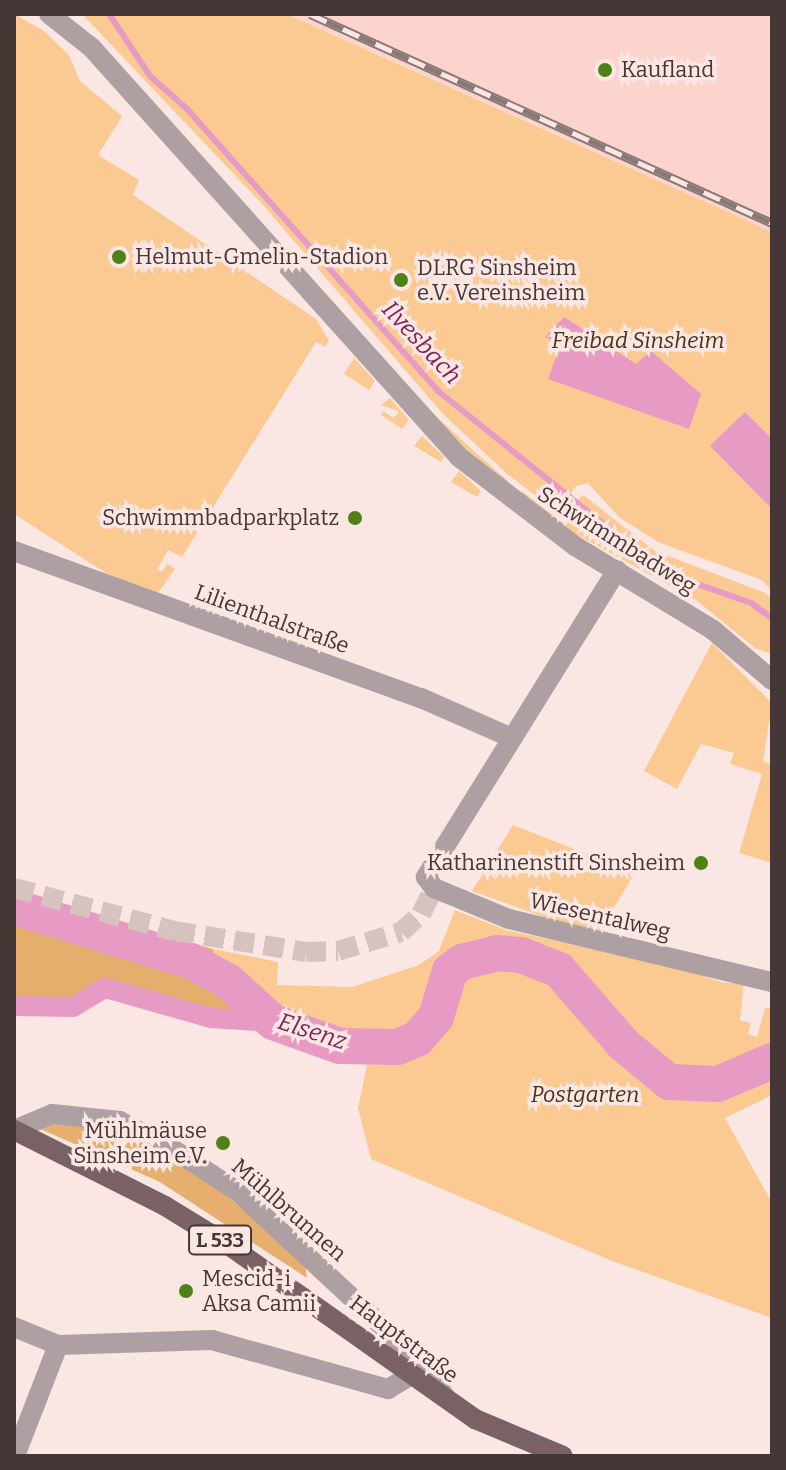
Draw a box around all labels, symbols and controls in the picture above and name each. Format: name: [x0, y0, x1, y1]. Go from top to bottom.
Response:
place label: Kaufland: [621, 57, 714, 83]
marker: Kaufland: [596, 61, 614, 79]
place label: Helmut-Gmelin-Stadion: [135, 244, 388, 270]
marker: Helmut-Gmelin-Stadion: [110, 248, 128, 266]
place label: DLRG Sinsheim e.V. Vereinsheim: [417, 254, 585, 306]
marker: DLRG Sinsheim e.V. Vereinsheim: [392, 271, 410, 289]
water label: Ilvesbach: [375, 296, 467, 390]
park label: Freibad Sinsheim: [551, 328, 725, 354]
street label: Schwimmbadweg: [533, 481, 701, 599]
place label: Schwimmbadparkplatz: [102, 505, 339, 531]
marker: Schwimmbadparkplatz: [346, 509, 364, 527]
street label: Lilienthalstraße: [191, 579, 353, 659]
place label: Katharinenstift Sinsheim: [427, 850, 685, 876]
marker: Katharinenstift Sinsheim: [692, 854, 710, 872]
street label: Wiesentalweg: [527, 887, 673, 945]
water label: Elsenz: [274, 1007, 350, 1057]
park label: Postgarten: [531, 1082, 639, 1108]
place label: Mühlmäuse Sinsheim e.V.: [73, 1117, 207, 1168]
marker: Mühlmäuse Sinsheim e.V.: [214, 1134, 232, 1152]
street label: Mühlbrunnen: [226, 1153, 352, 1267]
road number: L 533: [188, 1224, 252, 1256]
place label: Mescid-i Aksa Camii: [202, 1265, 316, 1316]
marker: Mescid-i Aksa Camii: [177, 1282, 195, 1300]
street label: Hauptstraße: [344, 1290, 464, 1388]

